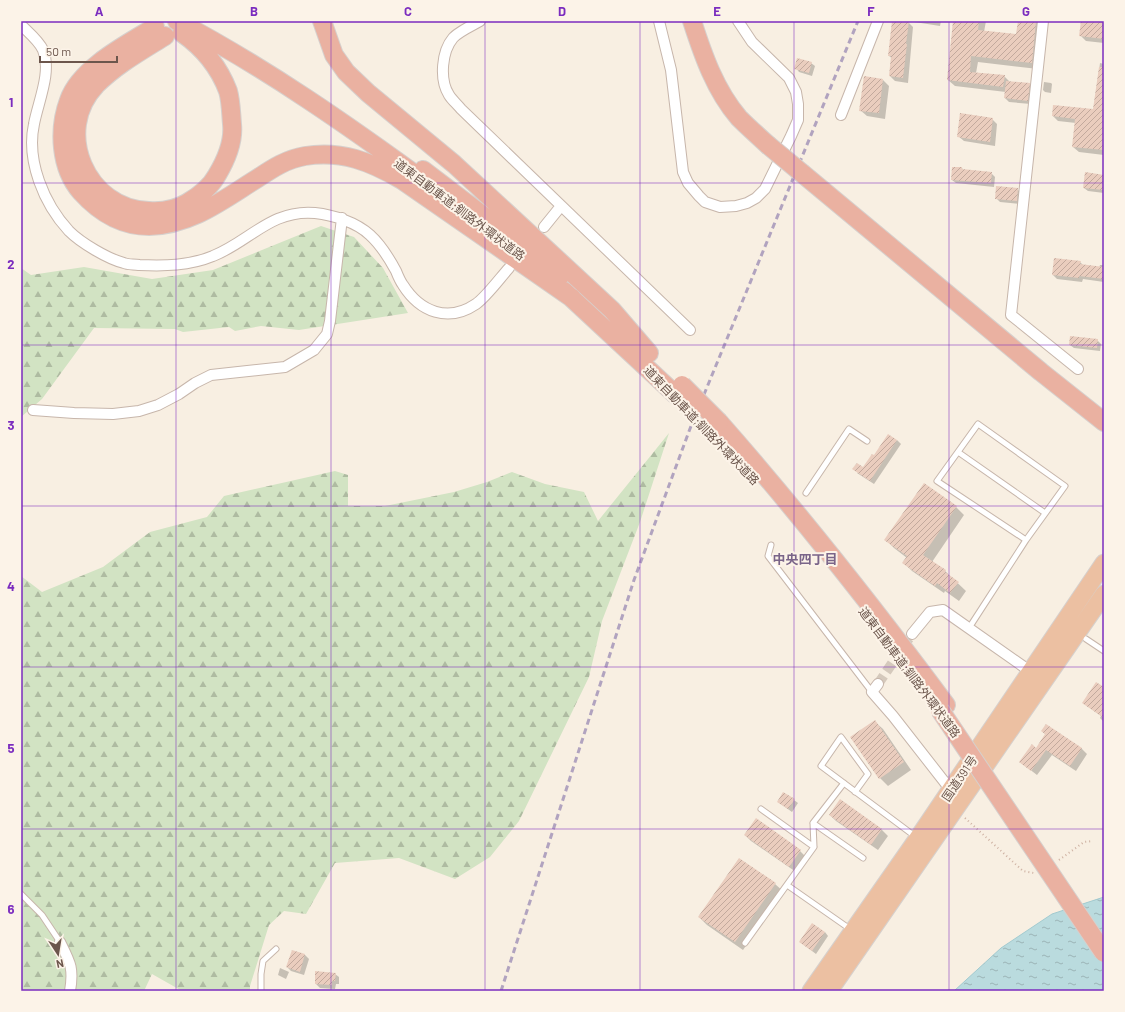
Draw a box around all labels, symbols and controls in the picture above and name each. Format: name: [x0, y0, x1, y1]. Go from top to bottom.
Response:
text: A: [95, 3, 104, 19]
text: B: [250, 3, 258, 19]
text: C: [404, 3, 412, 19]
text: D: [558, 3, 566, 19]
text: E: [713, 3, 721, 19]
text: F: [867, 3, 875, 19]
text: G: [1022, 3, 1030, 19]
scale bar: [40, 38, 117, 64]
text: 50 m: [46, 44, 71, 58]
text: 1: [9, 94, 13, 110]
street label: 道東自動車道;釧路外環状道路: [392, 155, 528, 263]
text: 2: [7, 256, 15, 272]
street label: 道東自動車道;釧路外環状道路: [641, 363, 763, 487]
text: 3: [7, 417, 15, 433]
district label: 中央四丁目: [772, 551, 838, 567]
text: 4: [7, 578, 15, 594]
street label: 道東自動車道;釧路外環状道路: [856, 604, 964, 740]
text: 5: [7, 740, 15, 756]
street label: 国道391号: [939, 752, 979, 804]
text: 6: [8, 901, 15, 917]
north arrow: [38, 934, 78, 974]
text: N: [55, 957, 65, 971]

